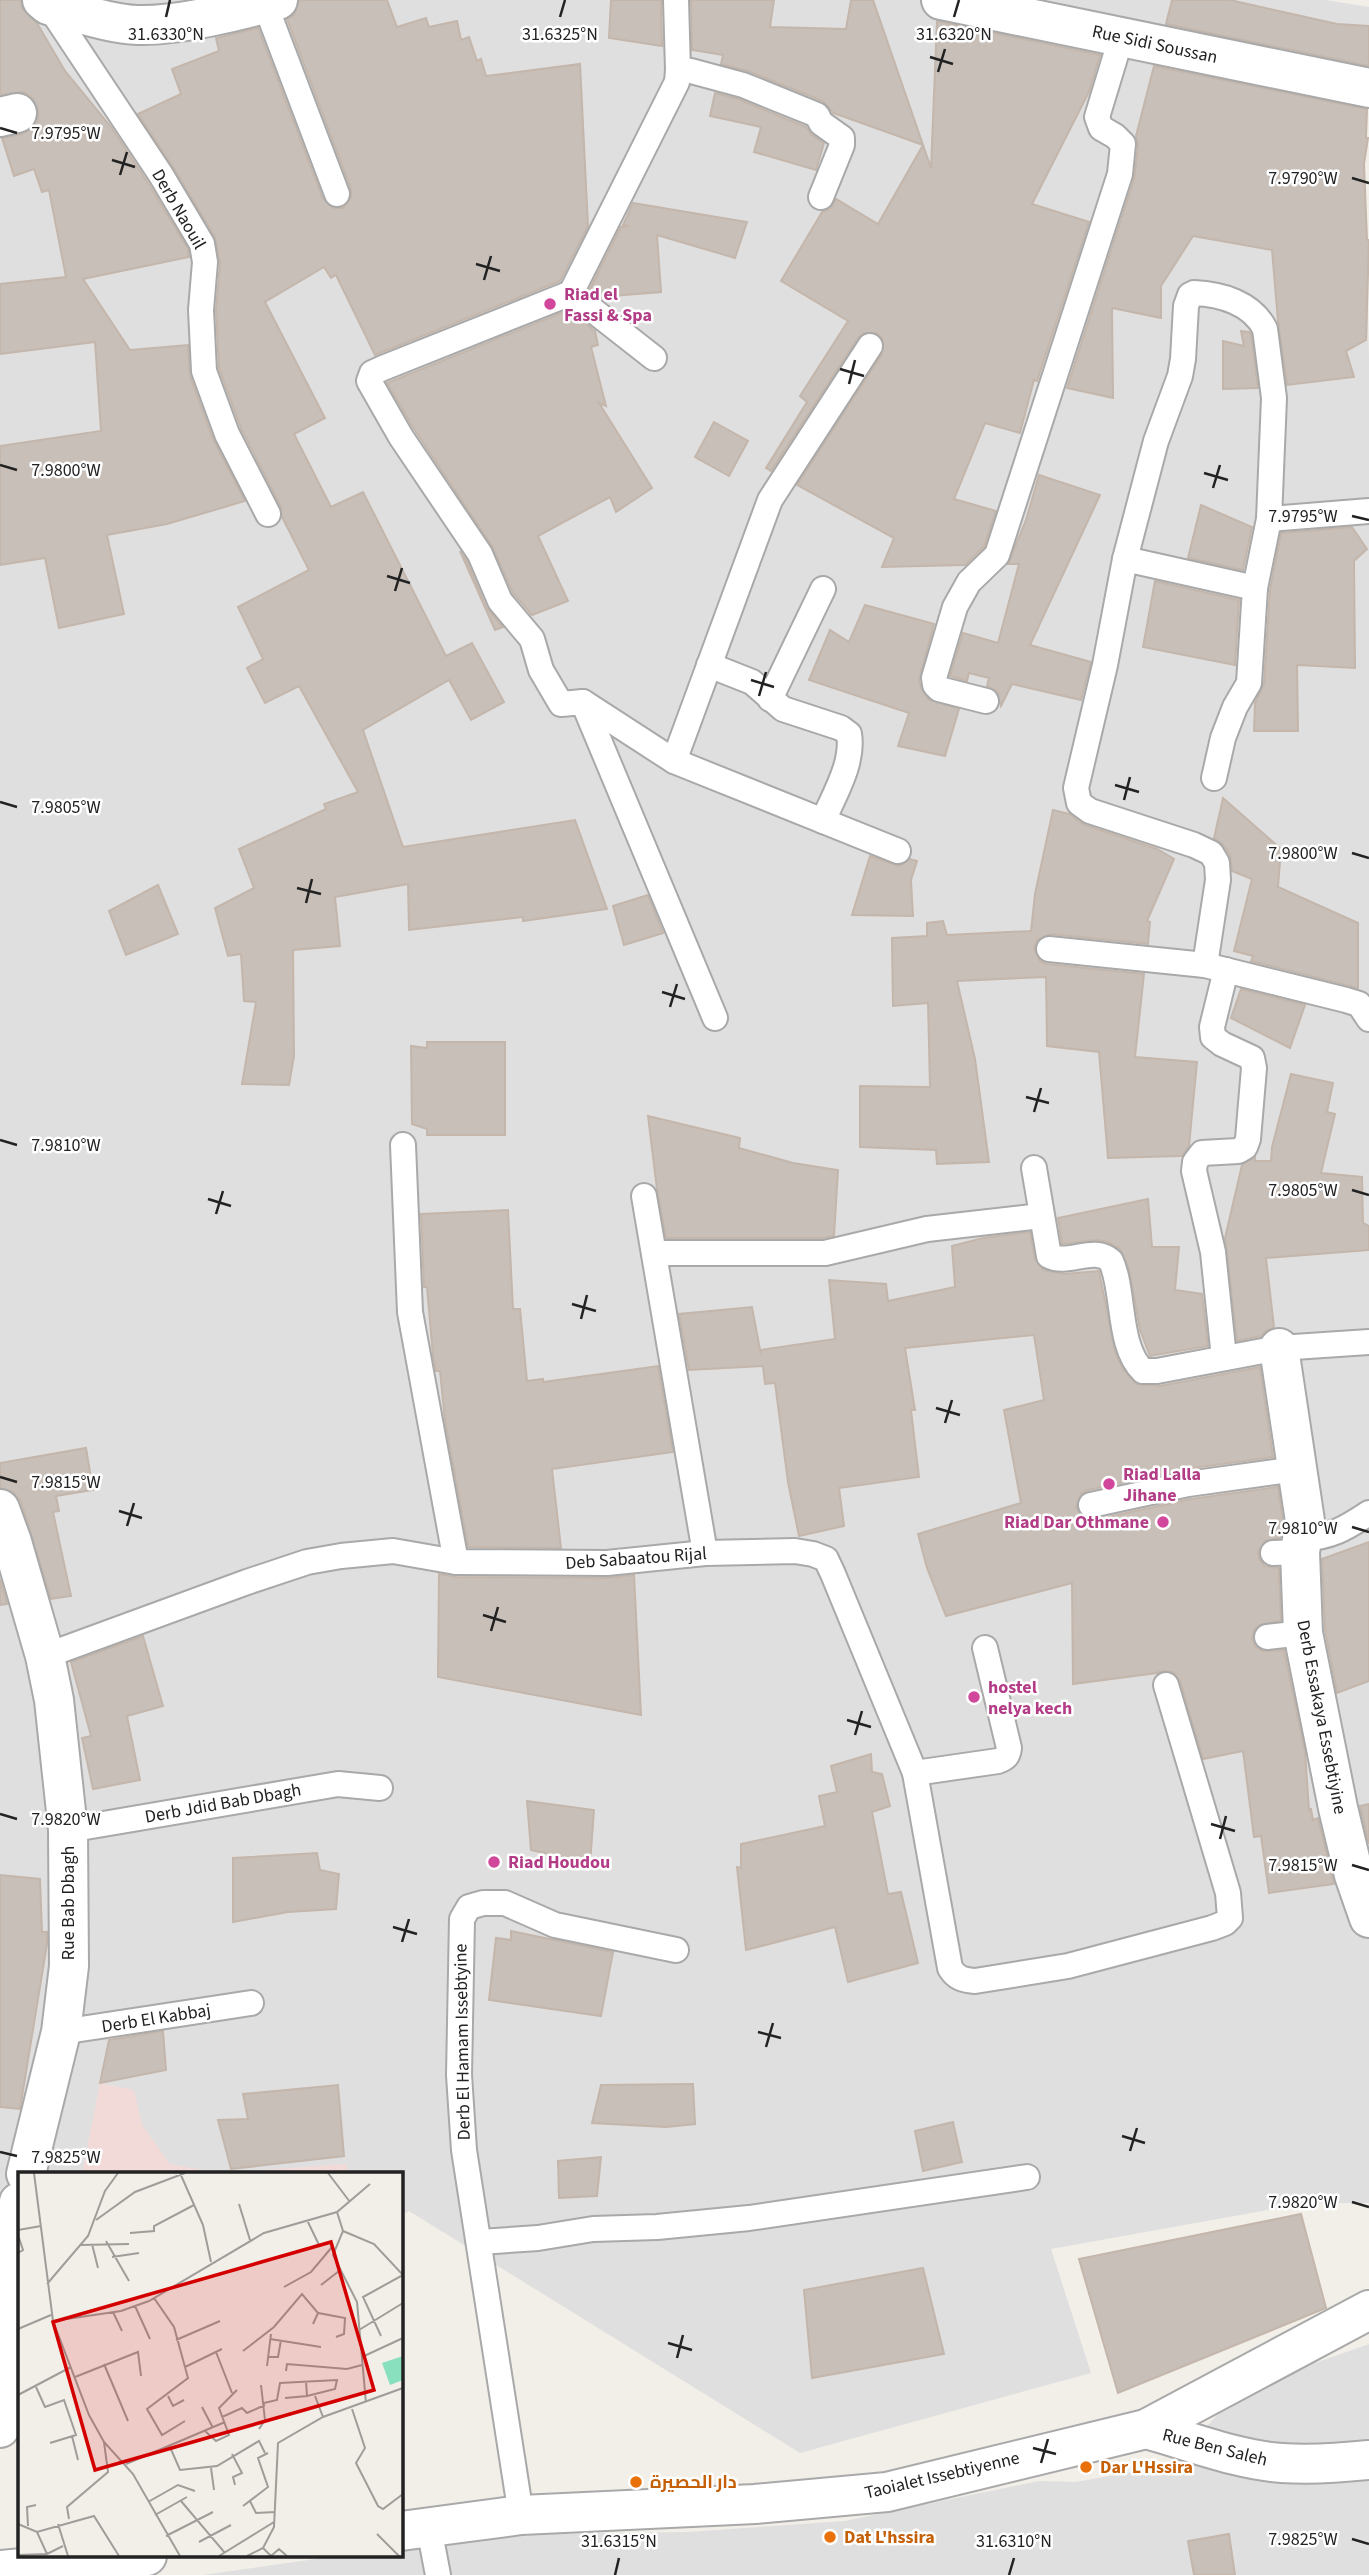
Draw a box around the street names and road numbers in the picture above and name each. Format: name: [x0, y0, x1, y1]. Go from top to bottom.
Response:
street label: Rue Sidi Soussan: [1090, 19, 1220, 70]
street label: Derb Naouil: [145, 164, 212, 254]
street label: Deb Sabaatou Rijal: [565, 1541, 708, 1576]
street label: Derb Essakaya Essebtiyine: [1290, 1618, 1353, 1816]
street label: Derb Jdid Bab Dbagh: [143, 1777, 303, 1830]
street label: Rue Bab Dbagh: [56, 1846, 81, 1960]
street label: Derb El Hamam Issebtyine: [448, 1943, 477, 2141]
street label: Derb El Kabbaj: [100, 1998, 212, 2039]
street label: Rue Ben Saleh: [1160, 2422, 1270, 2473]
street label: Taoialet Issebtiyenne: [862, 2445, 1022, 2505]

